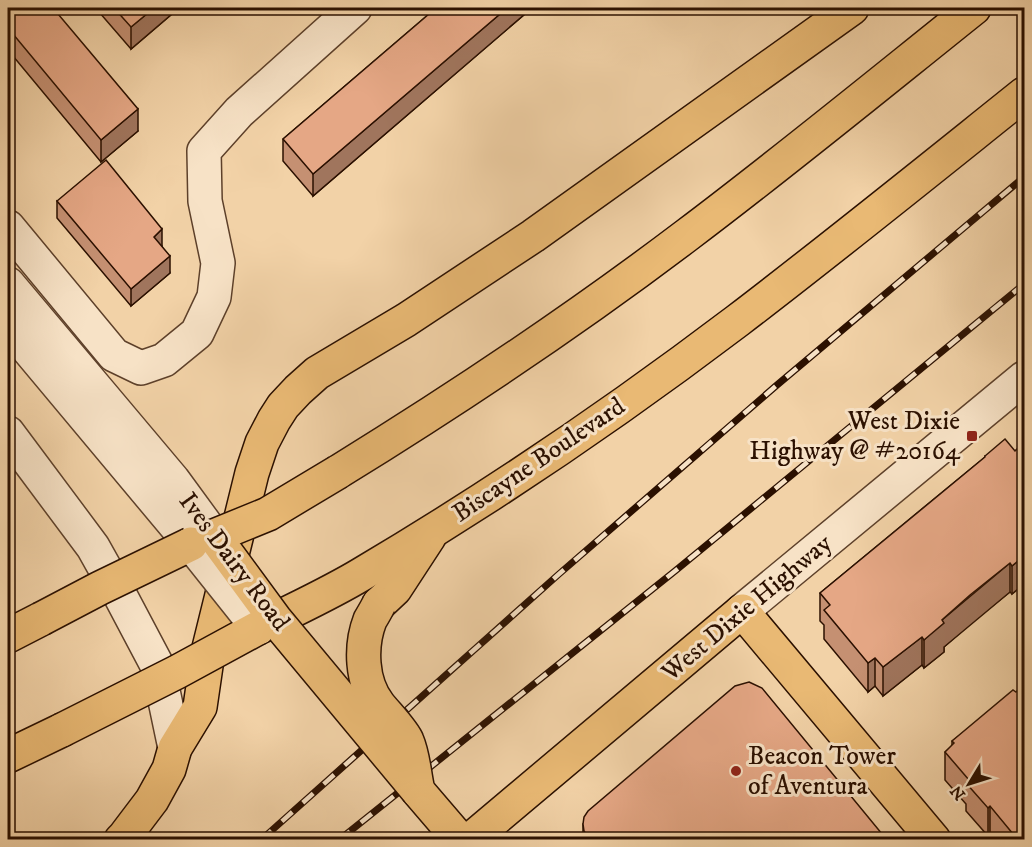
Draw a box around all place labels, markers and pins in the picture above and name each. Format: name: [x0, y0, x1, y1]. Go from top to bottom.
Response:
place label: West Dixie Highway @ #20164: [749, 405, 961, 468]
marker: West Dixie Highway @ #20164: [965, 429, 979, 443]
place label: Beacon Tower of Aventura: [748, 740, 896, 803]
marker: Beacon Tower of Aventura: [729, 764, 743, 778]

